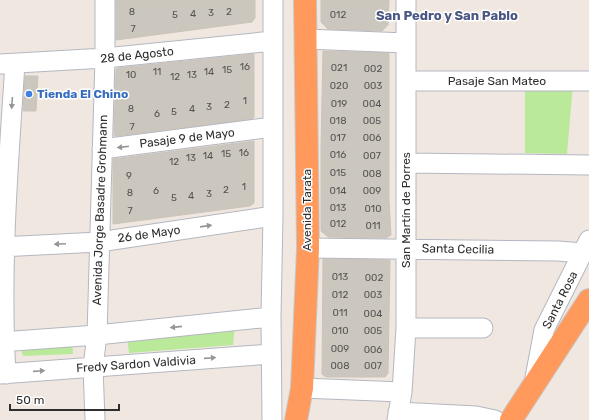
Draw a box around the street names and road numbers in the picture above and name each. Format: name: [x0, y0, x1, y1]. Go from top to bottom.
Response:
street label: 28 de Agosto: [100, 44, 175, 66]
street label: Pasaje San Mateo: [448, 74, 546, 88]
street label: Avenida Jorge Basadre Grohmann: [90, 114, 110, 306]
street label: Pasaje 9 de Mayo: [139, 125, 236, 151]
street label: San Martín de Porres: [399, 152, 413, 268]
street label: Avenida Tarata: [300, 169, 314, 251]
street label: 26 de Mayo: [117, 223, 181, 245]
street label: Santa Cecilia: [422, 241, 494, 257]
street label: Santa Rosa: [539, 269, 581, 331]
street label: Fredy Sardon Valdivia: [76, 353, 196, 375]

